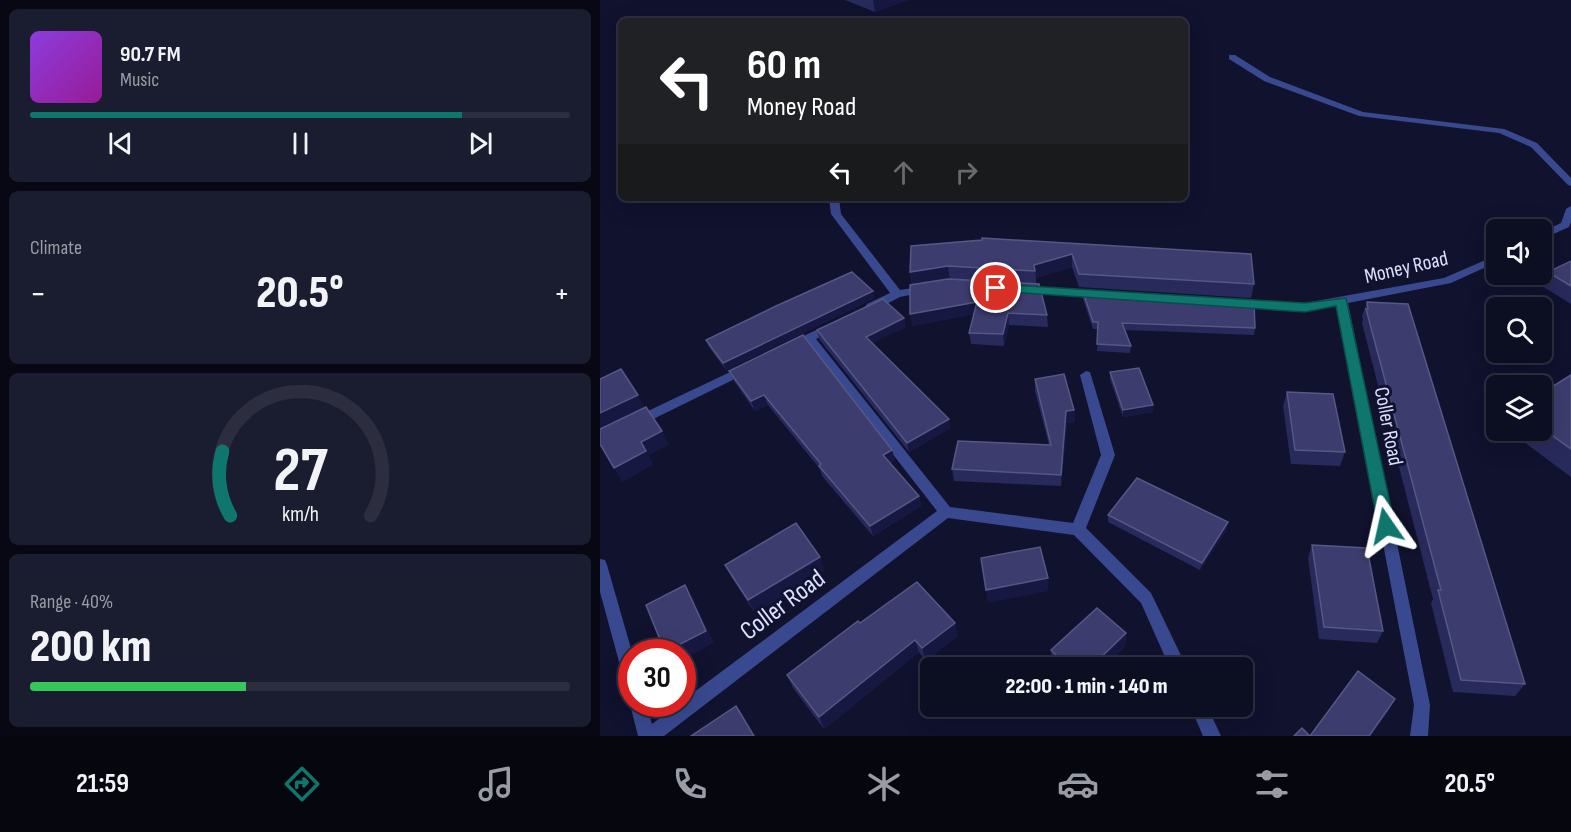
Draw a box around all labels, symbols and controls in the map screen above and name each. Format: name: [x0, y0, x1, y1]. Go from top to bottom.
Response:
text: 60 m: [747, 40, 821, 91]
text: 90.7 FM: [120, 41, 181, 68]
icon: left: [648, 42, 726, 120]
text: Music: [120, 68, 159, 92]
text: Money Road: [747, 91, 856, 123]
icon: previous: [104, 127, 137, 160]
icon: pause: [284, 127, 317, 160]
icon: next: [464, 127, 497, 160]
icon: left: [824, 156, 857, 189]
icon: ahead: [887, 156, 920, 189]
icon: right: [950, 156, 983, 189]
map controls: [1486, 219, 1552, 441]
button: sound: [1486, 219, 1552, 285]
text: Climate: [30, 236, 82, 260]
street label: Money Road: [1362, 246, 1450, 289]
pin: [970, 262, 1021, 313]
text: 20.5°: [256, 266, 344, 321]
icon: arrive: [979, 271, 1012, 304]
text: −: [30, 274, 46, 314]
text: +: [554, 274, 570, 314]
button: search: [1486, 297, 1552, 363]
button: layers: [1486, 375, 1552, 441]
street label: Coller Road: [1369, 385, 1408, 467]
text: 27: [273, 434, 328, 509]
position arrow: [1354, 494, 1418, 558]
text: km/h: [281, 502, 319, 527]
street label: Coller Road: [734, 563, 831, 647]
text: Range · 40%: [30, 590, 113, 614]
text: 200 km: [30, 620, 151, 675]
speed limit sign: 30: [618, 639, 696, 717]
text: 22:00 · 1 min · 140 m: [1005, 673, 1168, 700]
icon: directions: [281, 763, 323, 805]
icon: music: [475, 763, 517, 805]
icon: phone: [669, 763, 711, 805]
icon: climate: [863, 763, 905, 805]
icon: car: [1057, 763, 1099, 805]
icon: filters: [1251, 763, 1293, 805]
text: 21:59: [76, 768, 129, 800]
text: 20.5°: [1444, 768, 1495, 800]

